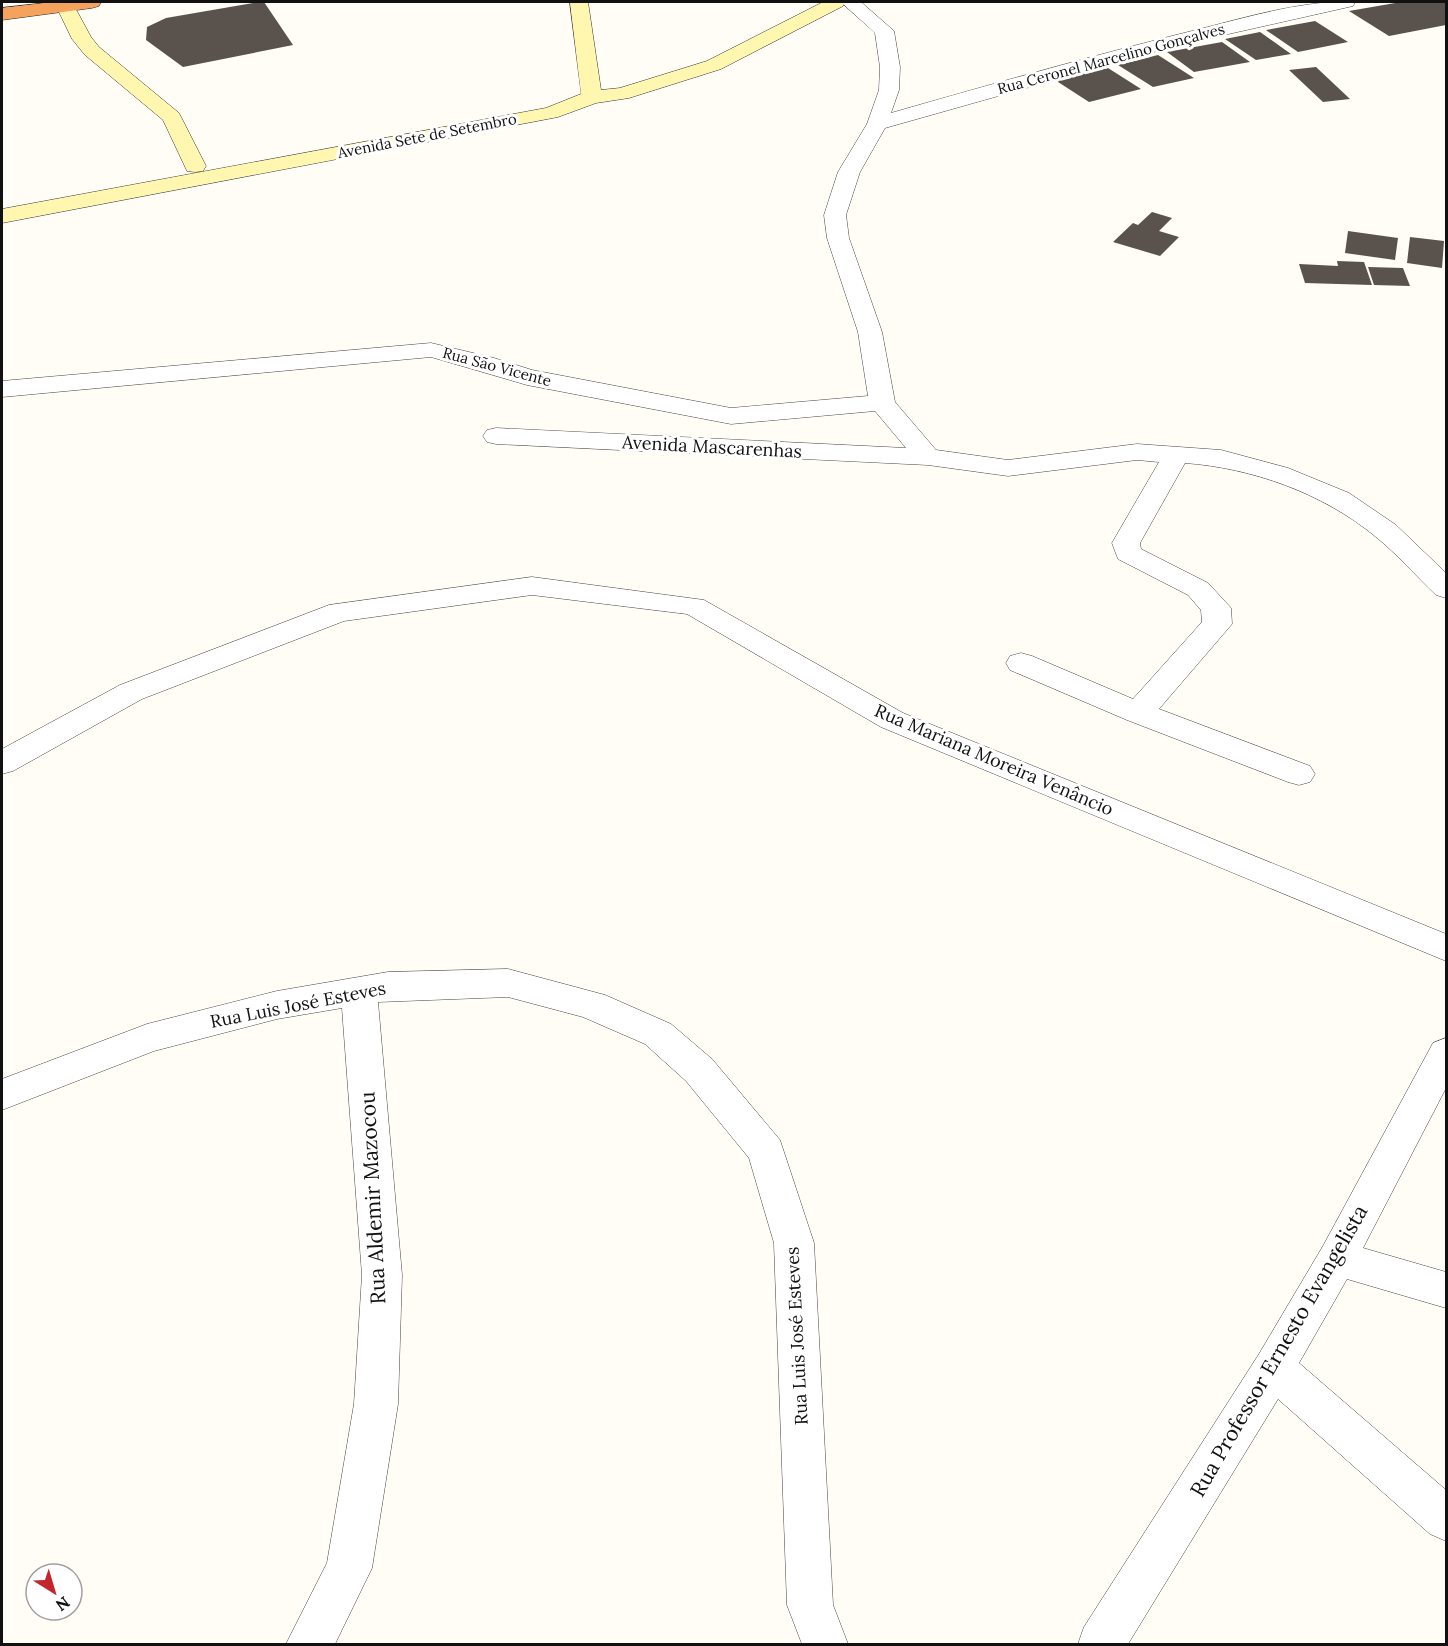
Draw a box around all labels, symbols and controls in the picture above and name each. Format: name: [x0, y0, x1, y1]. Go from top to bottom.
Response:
street label: Rua Ceronel Marcelino Gonçalves: [995, 19, 1227, 98]
street label: Avenida Sete de Setembro: [335, 109, 518, 162]
street label: Rua São Vicente: [441, 343, 554, 390]
street label: Avenida Mascarenhas: [620, 430, 803, 463]
street label: Rua Mariana Moreira Venâncio: [871, 699, 1117, 820]
street label: Rua Luis José Esteves: [208, 976, 388, 1033]
street label: Rua Aldemir Mazocou: [353, 1091, 392, 1305]
street label: Rua Professor Ernesto Evangelista: [1184, 1200, 1373, 1502]
street label: Rua Luis José Esteves: [780, 1246, 813, 1426]
north arrow: [24, 1562, 84, 1622]
text: N: [52, 1592, 74, 1616]

